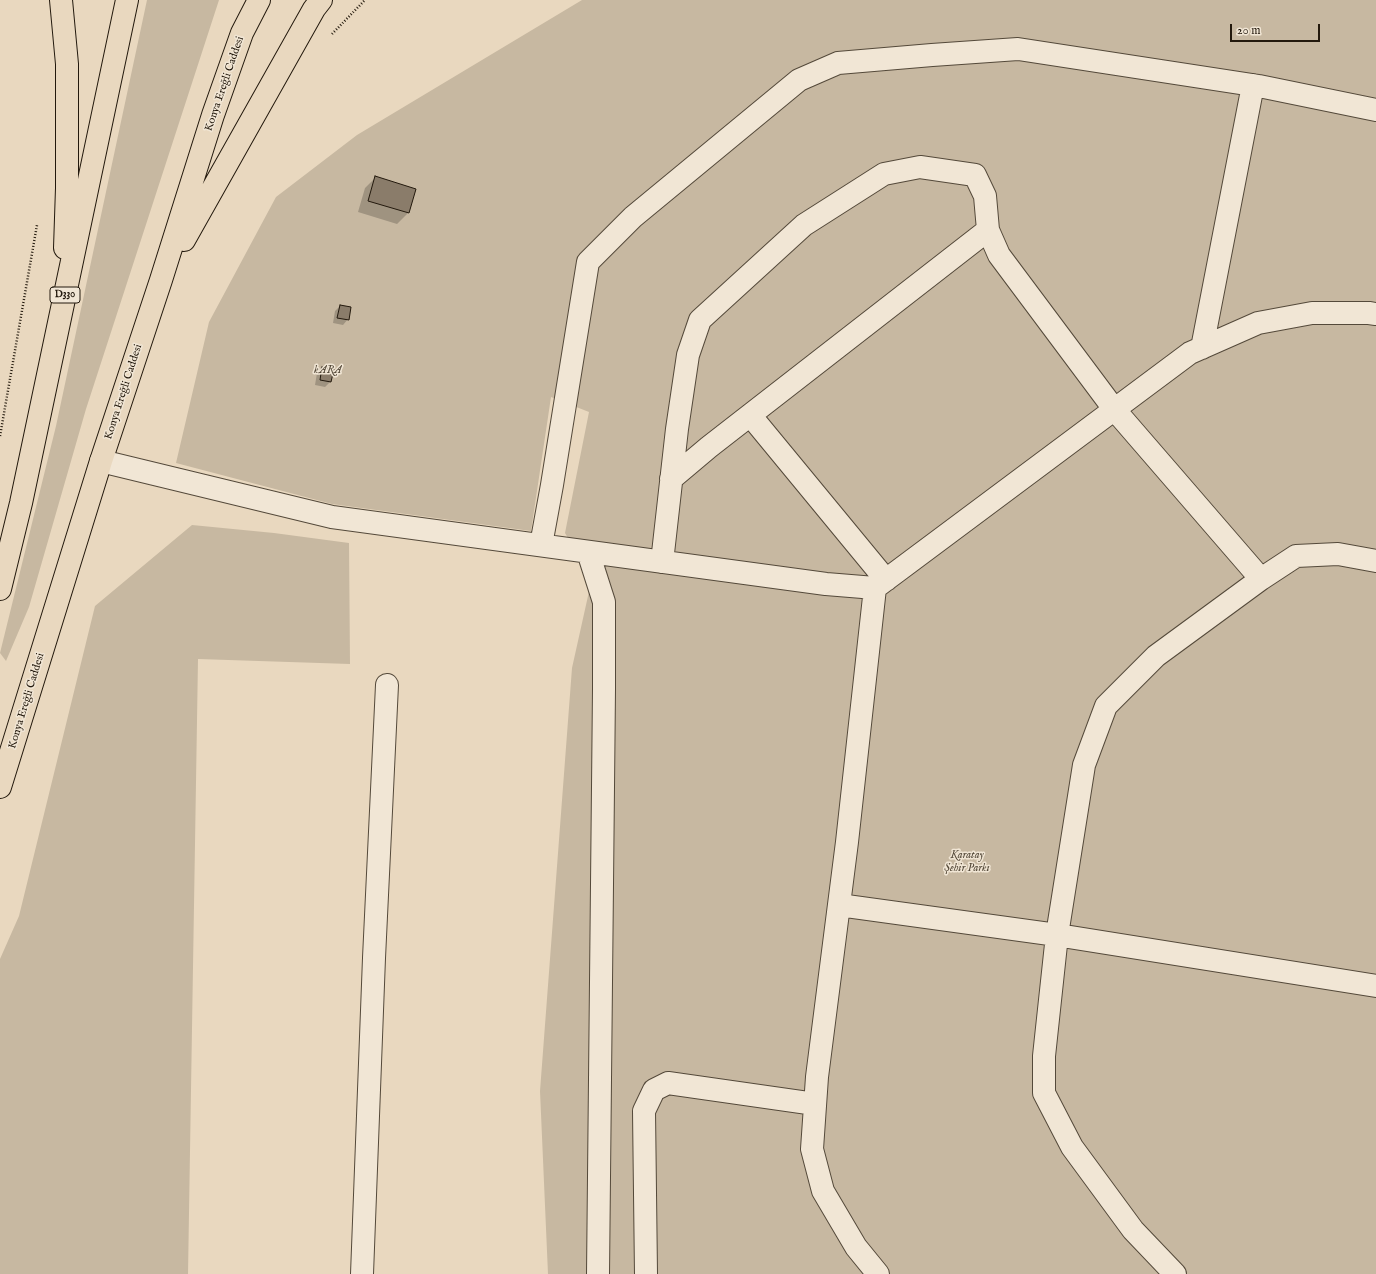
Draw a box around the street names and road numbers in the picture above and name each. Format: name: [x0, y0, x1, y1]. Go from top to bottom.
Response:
street label: Konya Ereğli Caddesi: [203, 35, 247, 133]
road number: D330: [50, 287, 80, 303]
street label: Konya Ereğli Caddesi: [102, 343, 146, 441]
street label: Konya Ereğli Caddesi: [6, 652, 48, 750]

